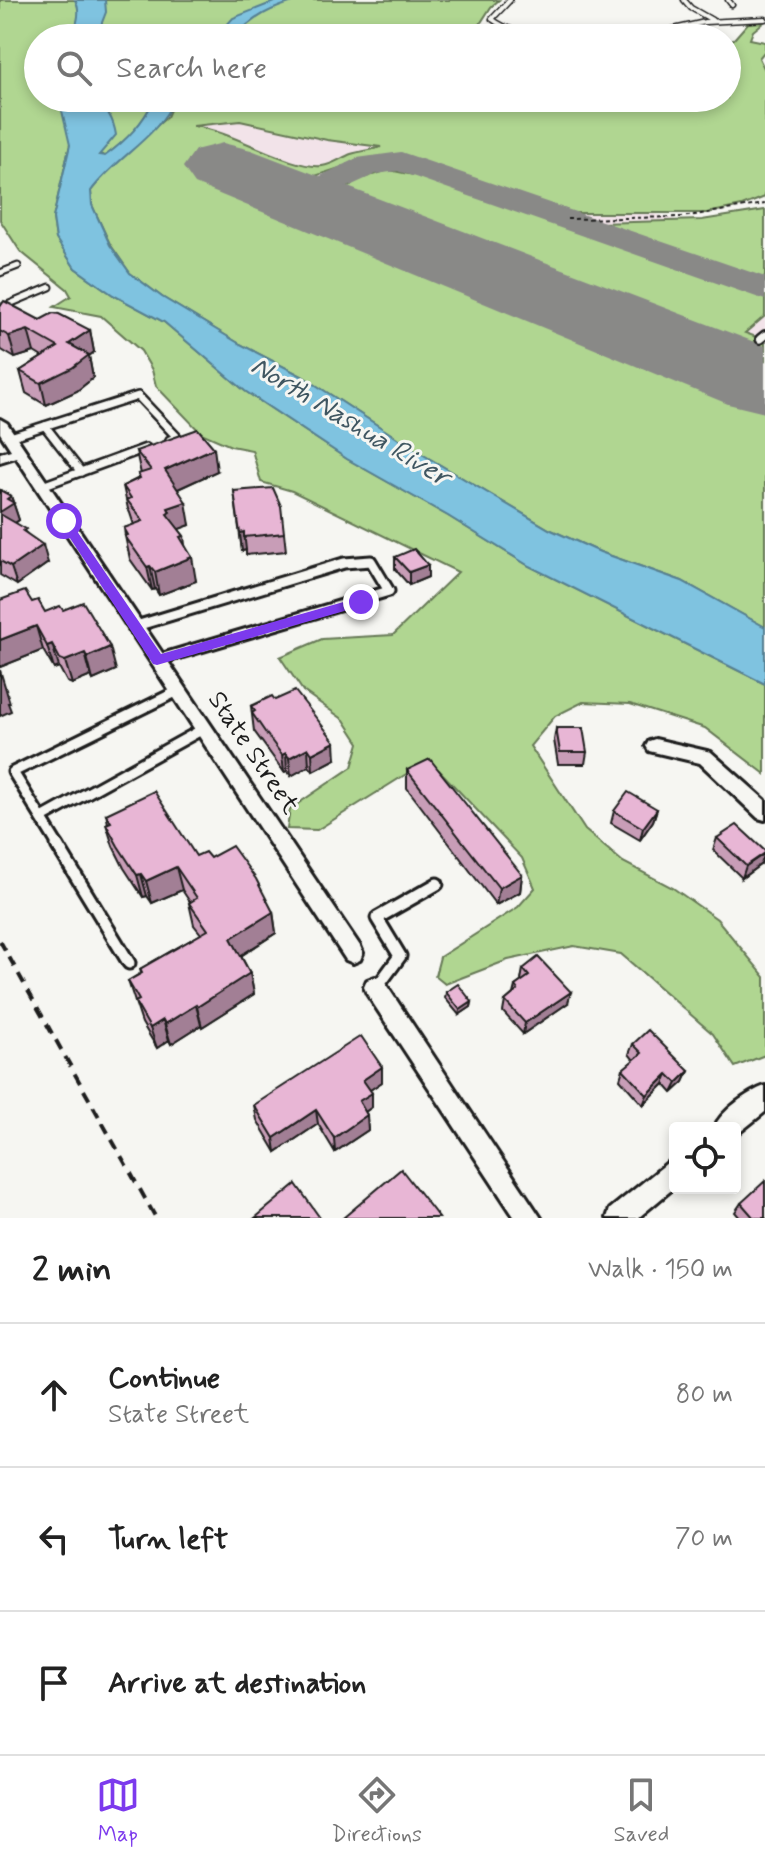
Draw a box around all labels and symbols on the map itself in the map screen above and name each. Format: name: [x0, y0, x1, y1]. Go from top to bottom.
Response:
water label: North Nashua River: [244, 348, 460, 498]
route start: [46, 503, 82, 539]
route end: [343, 584, 379, 620]
street label: State Street: [199, 685, 307, 821]

